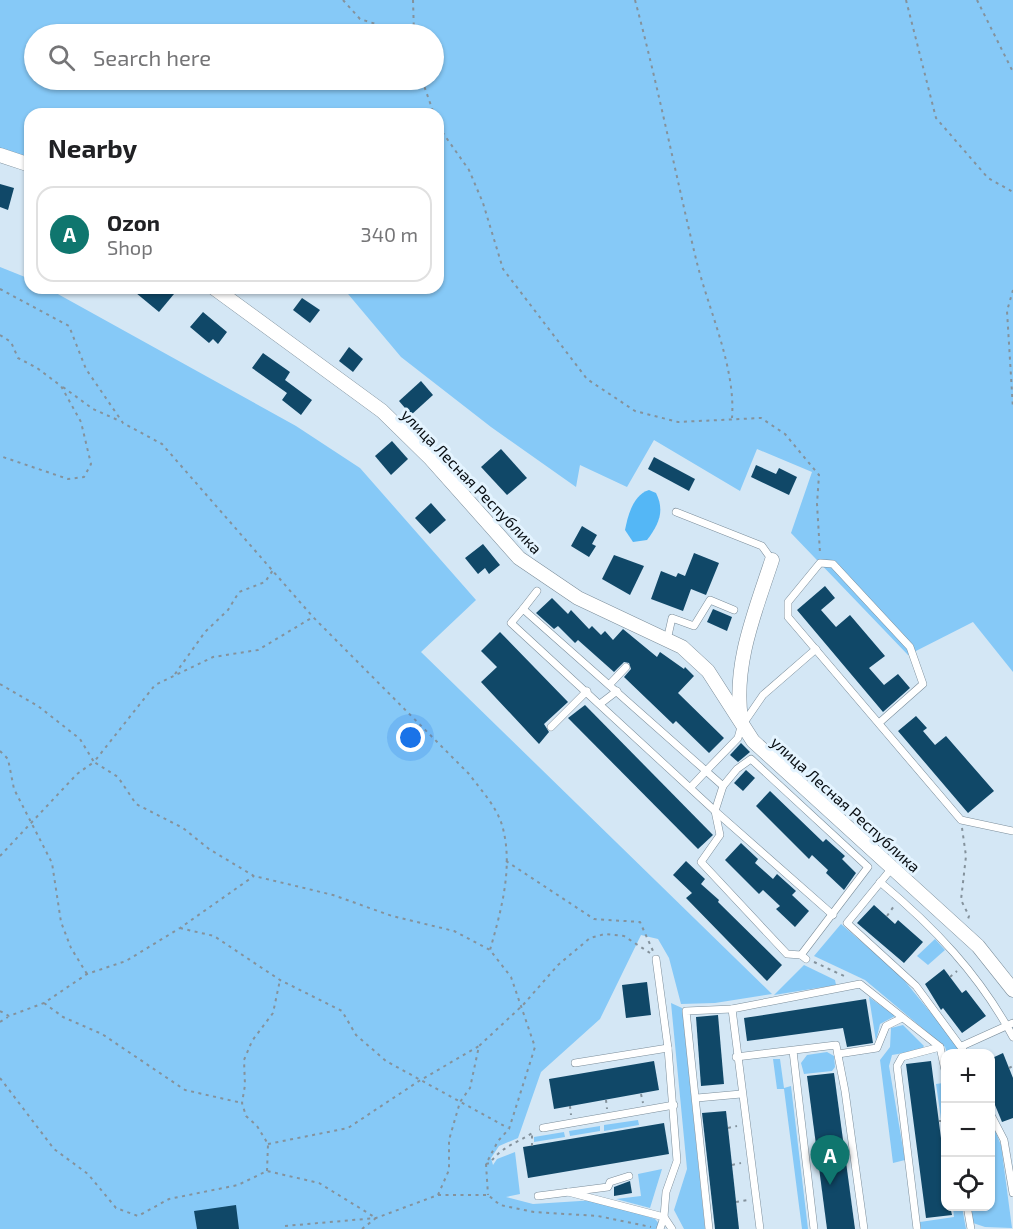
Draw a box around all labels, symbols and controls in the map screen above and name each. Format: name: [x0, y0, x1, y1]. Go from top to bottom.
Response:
search box: [24, 24, 444, 90]
icon: search: [45, 41, 78, 74]
text: Search here: [93, 44, 211, 70]
text: Nearby: [48, 132, 137, 163]
text: Ozon: [107, 209, 160, 235]
text: A: [63, 222, 76, 246]
text: 340 m: [361, 222, 418, 246]
text: Shop: [107, 235, 153, 259]
street label: улица Лесная Республика: [397, 405, 546, 558]
your location: [396, 723, 425, 752]
street label: улица Лесная Республика: [767, 732, 924, 877]
map controls: [941, 1049, 995, 1211]
button: +: [941, 1049, 995, 1103]
button: −: [941, 1103, 995, 1157]
pin: A: [810, 1136, 850, 1185]
button: locate: [941, 1157, 995, 1211]

